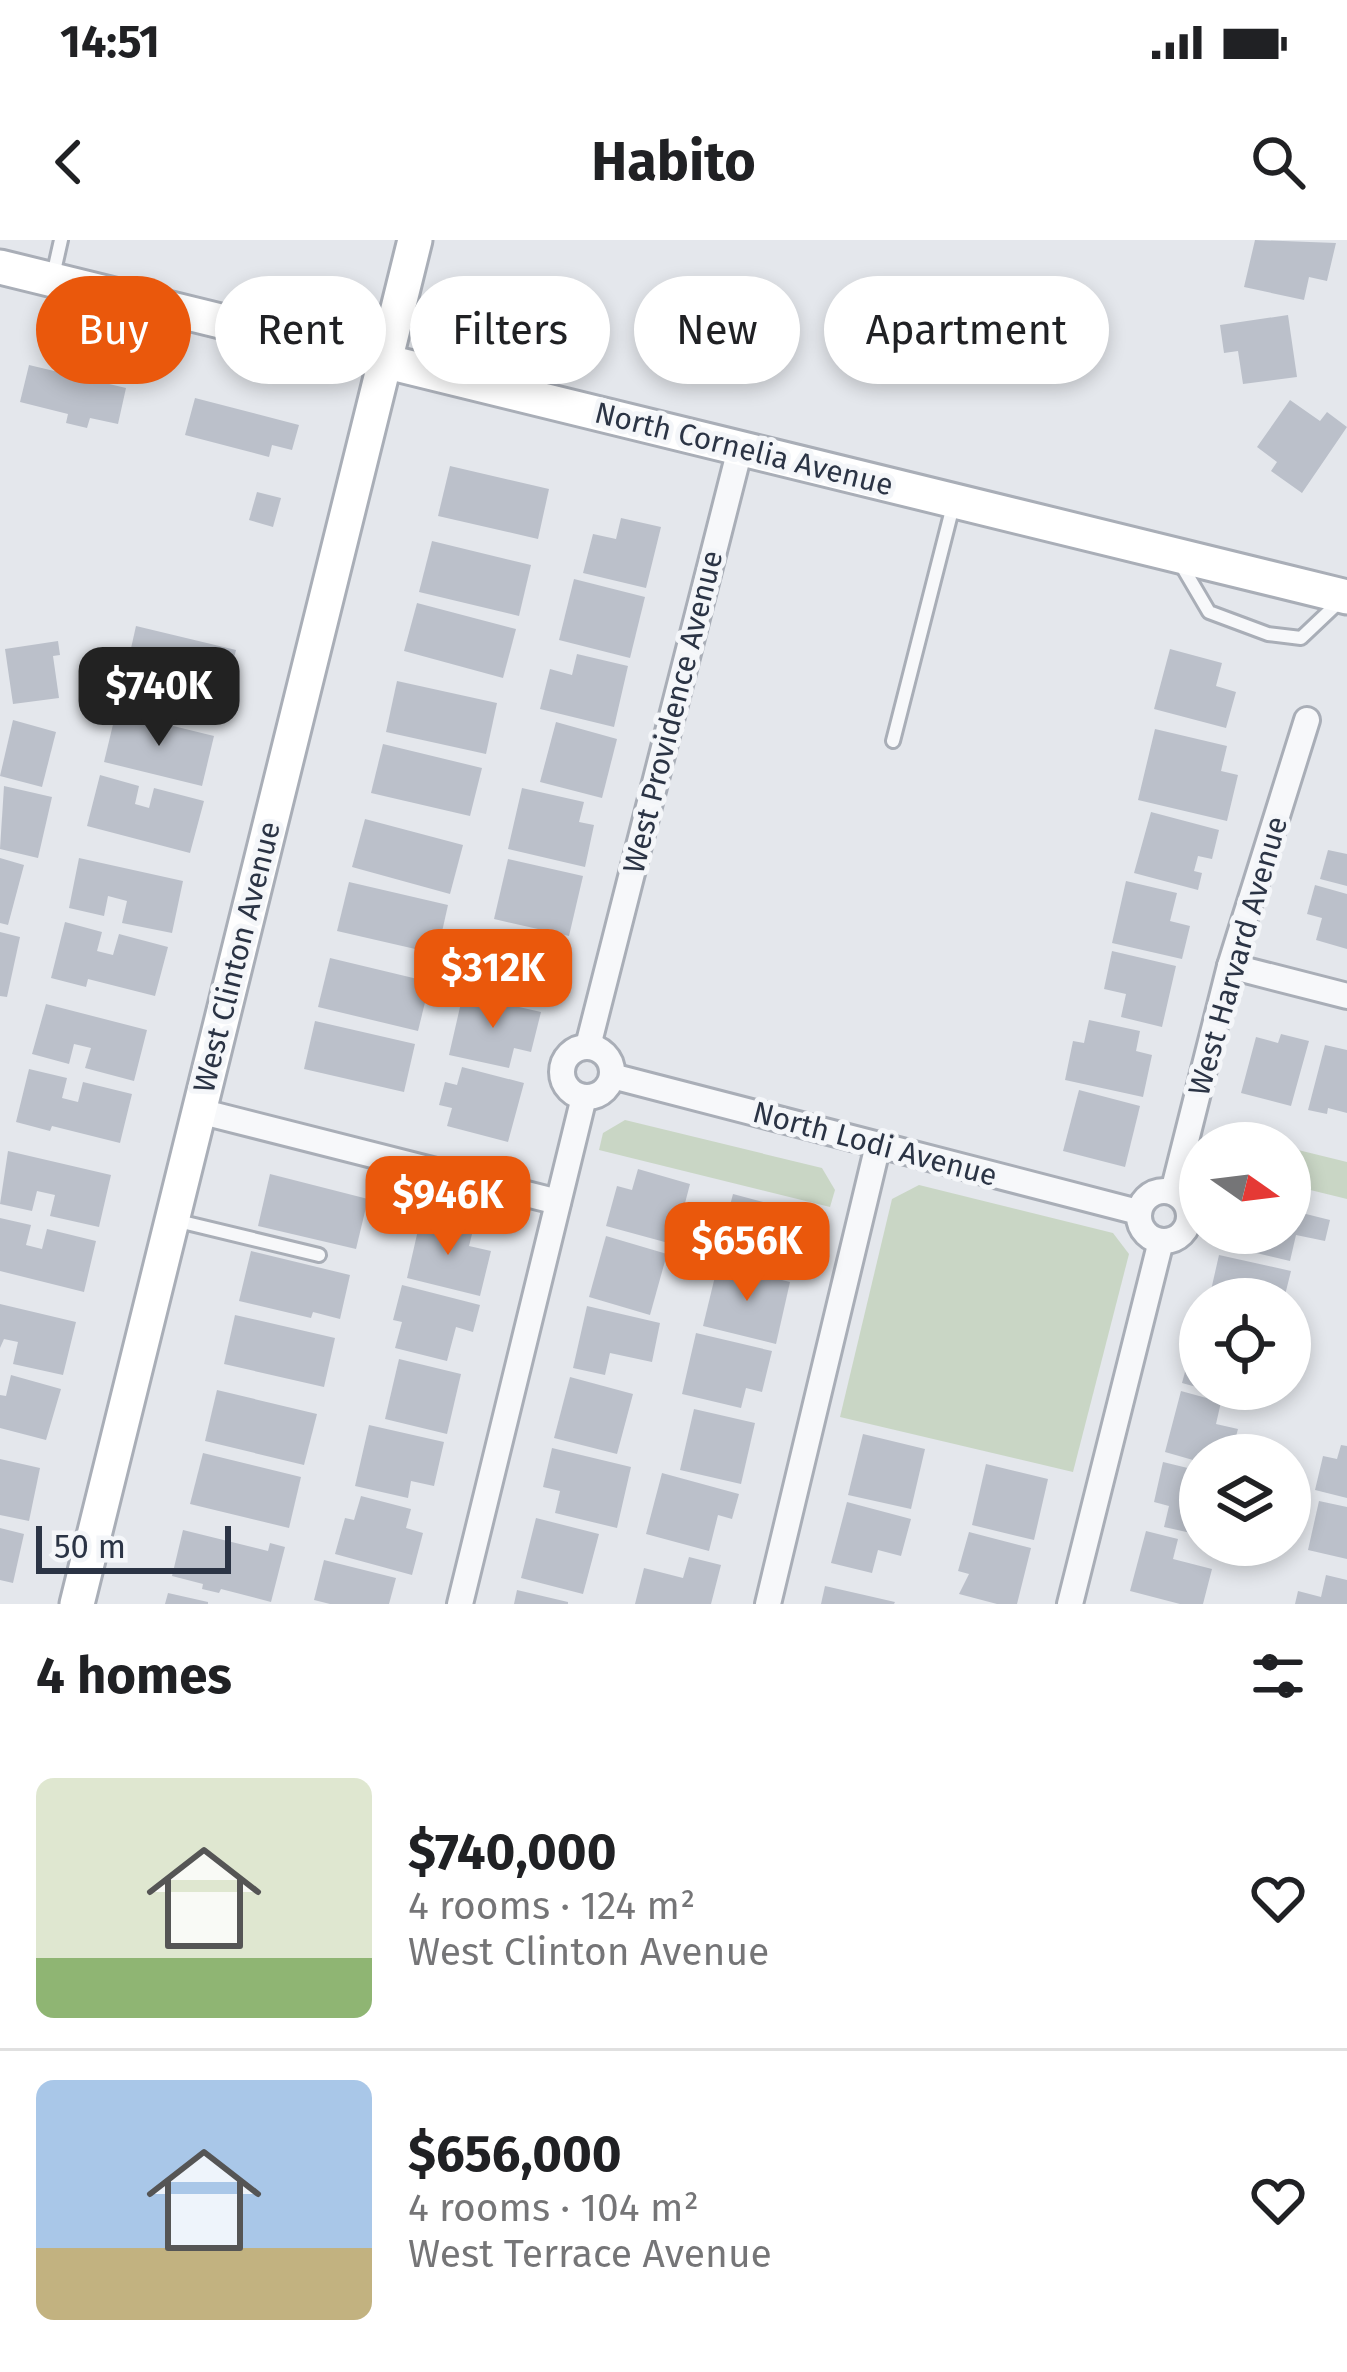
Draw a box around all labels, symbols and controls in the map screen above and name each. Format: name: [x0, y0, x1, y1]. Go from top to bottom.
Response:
text: 14:51: [60, 15, 160, 69]
icon: back: [36, 129, 102, 195]
icon: search: [1245, 129, 1311, 195]
text: Habito: [591, 130, 756, 194]
chip: Buy: [36, 276, 191, 384]
chip: Rent: [215, 276, 386, 384]
chip: Filters: [410, 276, 610, 384]
chip: New: [634, 276, 800, 384]
chip: Apartment: [824, 276, 1109, 384]
street label: North Cornelia Avenue: [591, 394, 897, 504]
street label: West Providence Avenue: [615, 547, 731, 877]
pin: $740K: [75, 647, 243, 749]
text: $740K: [106, 663, 212, 709]
street label: West Harvard Avenue: [1181, 812, 1295, 1100]
street label: West Clinton Avenue: [186, 818, 288, 1096]
pin: $312K: [409, 929, 577, 1031]
text: $312K: [441, 945, 545, 991]
street label: North Lodi Avenue: [749, 1094, 1001, 1194]
north arrow: [1179, 1122, 1311, 1254]
map controls: [1179, 1122, 1311, 1566]
pin: $946K: [364, 1156, 532, 1258]
text: $946K: [393, 1172, 503, 1218]
pin: $656K: [663, 1202, 831, 1304]
text: $656K: [692, 1218, 802, 1264]
button: locate: [1179, 1278, 1311, 1410]
button: layers: [1179, 1434, 1311, 1566]
scale bar: [36, 1520, 231, 1573]
text: 50 m: [54, 1527, 126, 1567]
icon: filters: [1245, 1643, 1311, 1709]
text: 4 homes: [36, 1645, 232, 1707]
text: $740,000: [408, 1821, 617, 1883]
icon: home: [132, 1826, 276, 1970]
icon: heart: [1245, 1865, 1311, 1931]
text: 4 rooms · 124 m²: [408, 1883, 695, 1929]
text: West Clinton Avenue: [408, 1929, 769, 1975]
text: $656,000: [408, 2123, 622, 2185]
icon: home: [132, 2128, 276, 2272]
icon: heart: [1245, 2167, 1311, 2233]
text: 4 rooms · 104 m²: [408, 2185, 699, 2231]
text: West Terrace Avenue: [408, 2231, 772, 2277]

